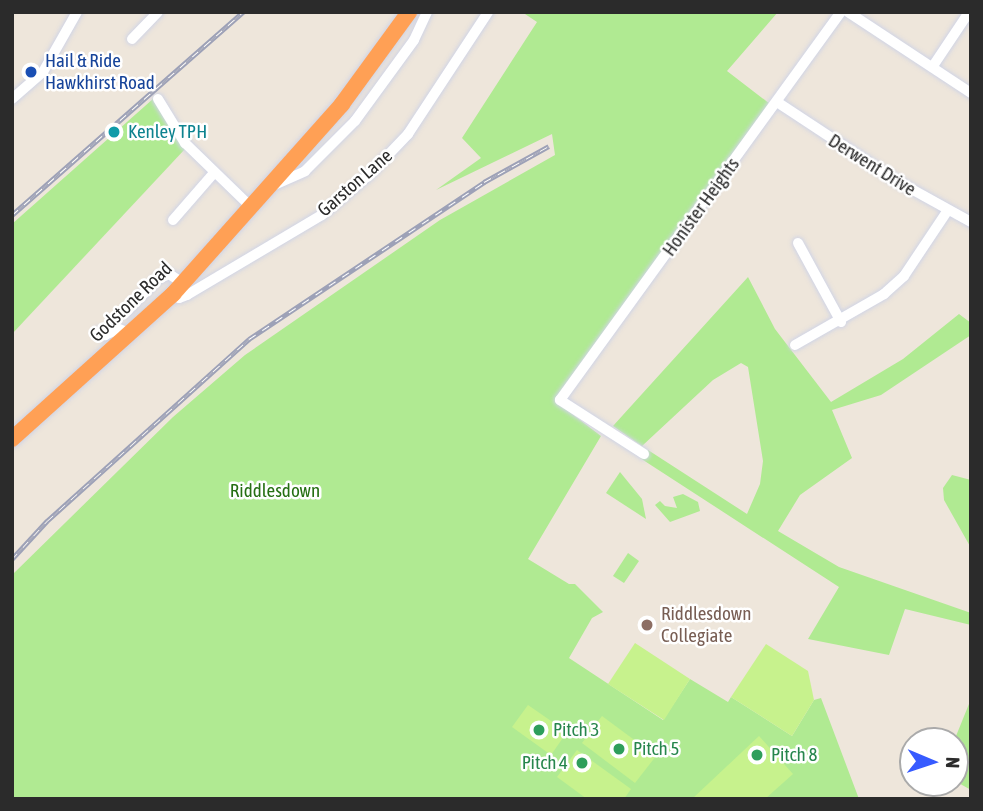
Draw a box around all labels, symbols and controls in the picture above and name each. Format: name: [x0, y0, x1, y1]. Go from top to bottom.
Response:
place label: Hail & Ride Hawkhirst Road: [45, 50, 155, 94]
marker: Hail & Ride Hawkhirst Road: [23, 64, 39, 80]
place label: Kenley TPH: [128, 121, 207, 143]
marker: Kenley TPH: [106, 124, 122, 140]
street label: Derwent Drive: [824, 129, 920, 201]
street label: Garston Lane: [313, 144, 397, 222]
street label: Honister Heights: [658, 153, 744, 261]
street label: Godstone Road: [85, 257, 177, 347]
park label: Riddlesdown: [230, 480, 320, 502]
place label: Riddlesdown Collegiate: [661, 603, 751, 647]
marker: Riddlesdown Collegiate: [639, 617, 655, 633]
place label: Pitch 3: [553, 719, 599, 741]
marker: Pitch 3: [531, 722, 547, 738]
north arrow: [899, 727, 969, 797]
place label: Pitch 5: [633, 738, 679, 760]
marker: Pitch 5: [611, 741, 627, 757]
place label: Pitch 8: [771, 744, 817, 766]
marker: Pitch 8: [749, 747, 765, 763]
place label: Pitch 4: [522, 752, 568, 774]
marker: Pitch 4: [574, 755, 590, 771]
text: N: [942, 757, 964, 769]

